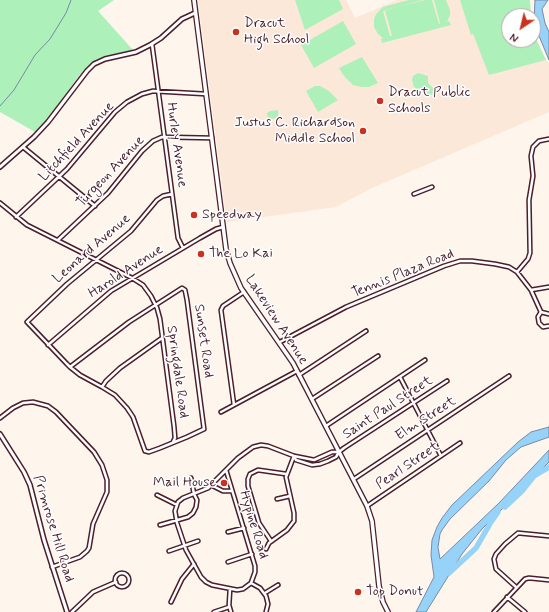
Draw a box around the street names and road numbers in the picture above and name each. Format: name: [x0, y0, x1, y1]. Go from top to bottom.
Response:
street label: Litchfield Avenue: [36, 99, 118, 185]
street label: Hurley Avenue: [162, 102, 190, 188]
street label: Turgeon Avenue: [74, 133, 148, 211]
street label: Leonard Avenue: [50, 211, 134, 287]
street label: Harold Avenue: [86, 242, 166, 302]
street label: Tennis Plaza Road: [349, 246, 457, 302]
street label: Lakeview Avenue: [241, 272, 311, 368]
street label: Sunset Road: [190, 303, 216, 379]
street label: Springdale Road: [162, 325, 192, 419]
street label: Saint Paul Street: [340, 373, 436, 443]
street label: Elm Street: [393, 393, 459, 445]
street label: Pearl Street: [373, 439, 443, 493]
street label: Primrose Hill Road: [29, 474, 77, 584]
street label: Hypine Road: [235, 489, 271, 561]

